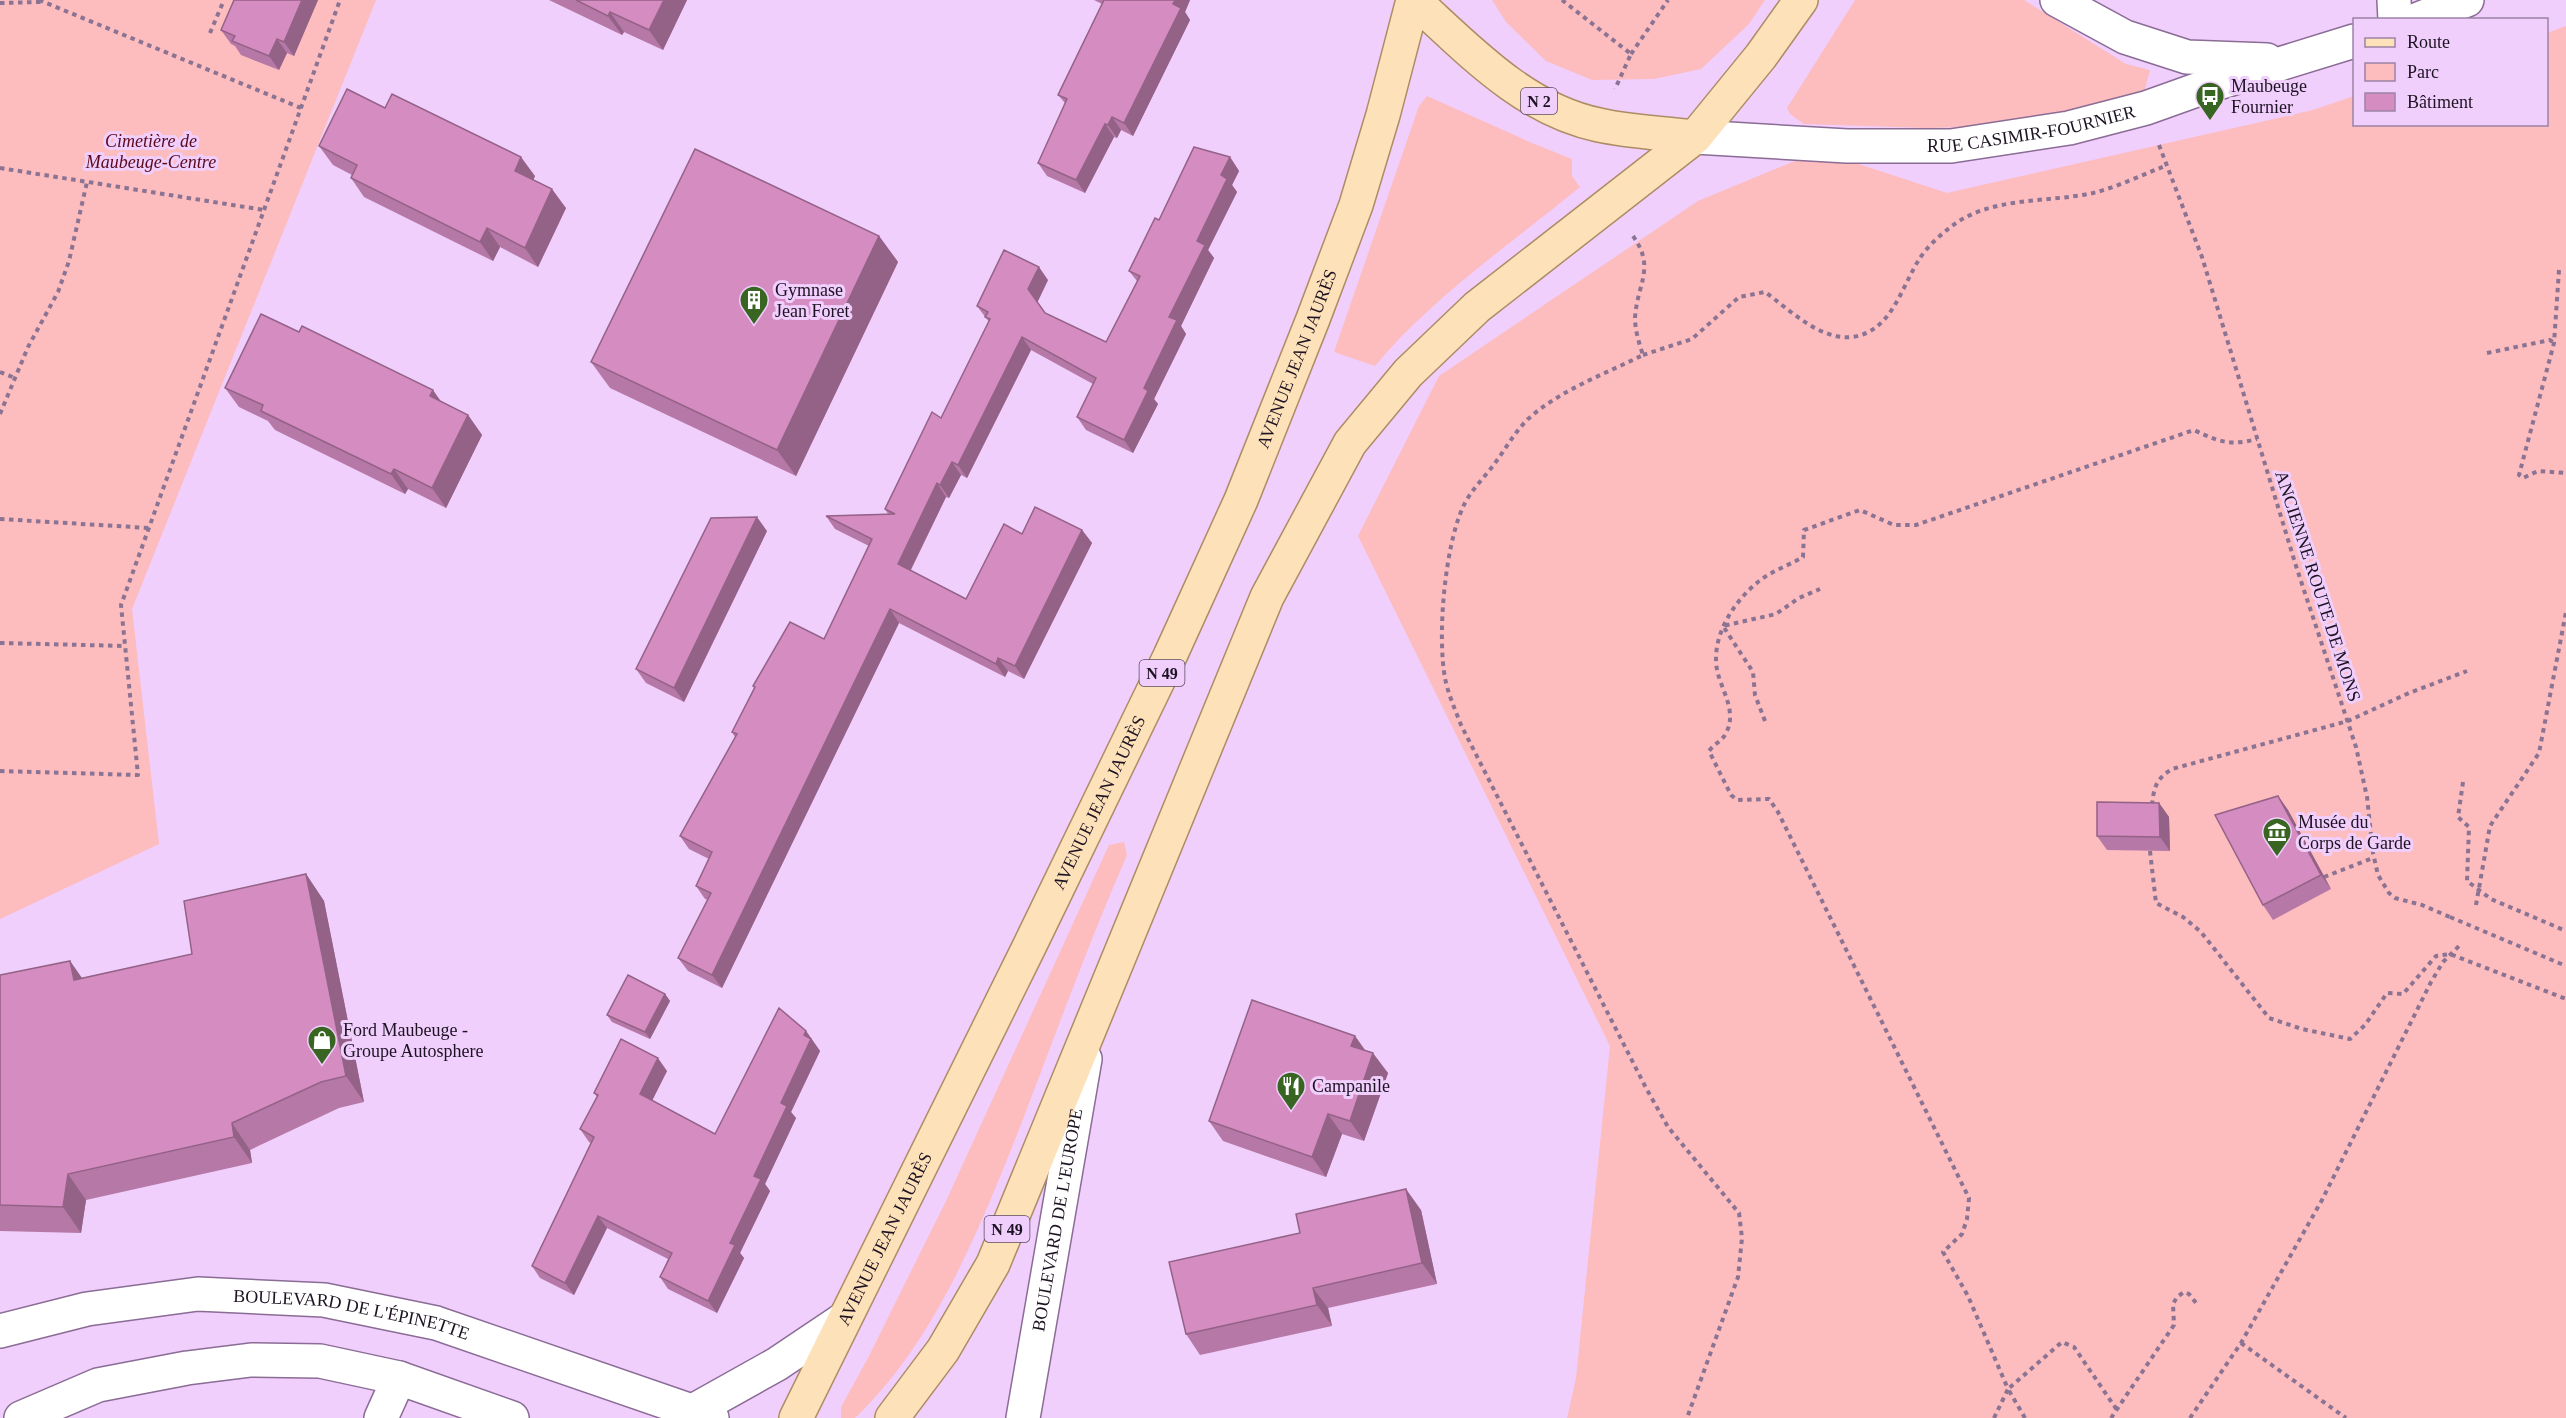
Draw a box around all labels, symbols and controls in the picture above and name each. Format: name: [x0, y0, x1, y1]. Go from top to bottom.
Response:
legend: [2353, 18, 2548, 126]
text: Route: [2407, 32, 2450, 52]
text: Parc: [2407, 62, 2439, 82]
place label: Maubeuge Fournier: [2231, 76, 2307, 117]
bus stop icon: Maubeuge Fournier: [2194, 80, 2226, 122]
road number: N 2: [1521, 88, 1557, 114]
text: Bâtiment: [2407, 92, 2473, 112]
street label: RUE CASIMIR-FOURNIER: [1927, 101, 2138, 156]
park label: Cimetière de Maubeuge-Centre: [85, 131, 216, 172]
street label: AVENUE JEAN JAURÈS: [1253, 266, 1341, 451]
place label: Gymnase Jean Foret: [775, 280, 849, 321]
building icon: Gymnase Jean Foret: [738, 284, 770, 326]
street label: ANCIENNE ROUTE DE MONS: [2271, 468, 2365, 704]
road number: N 49: [1140, 660, 1184, 686]
street label: AVENUE JEAN JAURÈS: [1048, 712, 1150, 893]
place label: Musée du Corps de Garde: [2298, 812, 2411, 853]
museum icon: Musée du Corps de Garde: [2261, 816, 2293, 858]
place label: Ford Maubeuge - Groupe Autosphere: [343, 1020, 483, 1061]
shop icon: Ford Maubeuge - Groupe Autosphere: [306, 1024, 338, 1066]
restaurant icon: Campanile: [1275, 1070, 1307, 1112]
place label: Campanile: [1312, 1076, 1390, 1096]
street label: BOULEVARD DE L'EUROPE: [1028, 1107, 1086, 1333]
street label: AVENUE JEAN JAURÈS: [833, 1149, 936, 1329]
road number: N 49: [984, 1216, 1030, 1242]
street label: BOULEVARD DE L'ÉPINETTE: [233, 1286, 472, 1344]

